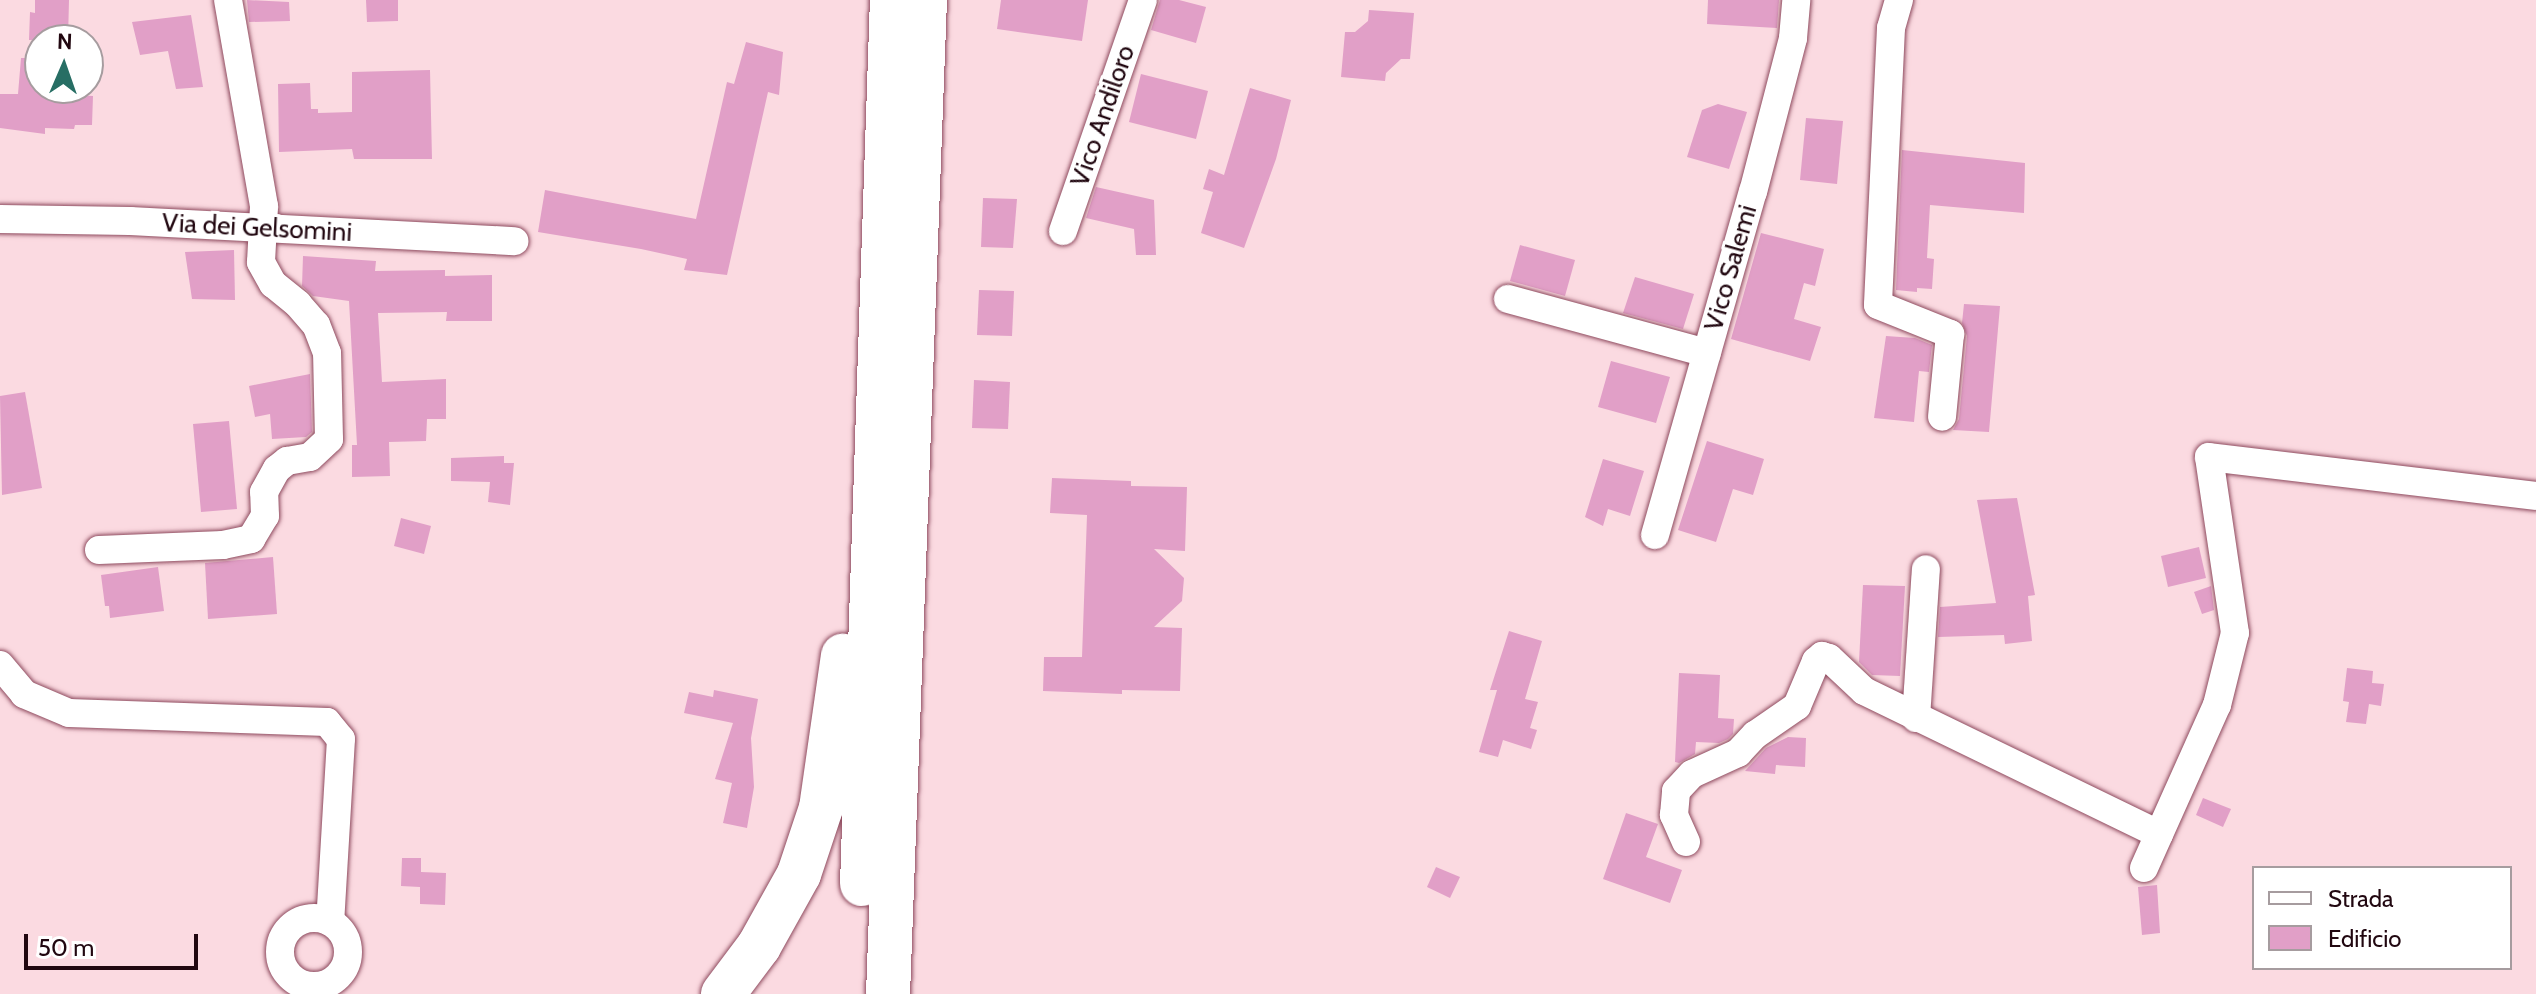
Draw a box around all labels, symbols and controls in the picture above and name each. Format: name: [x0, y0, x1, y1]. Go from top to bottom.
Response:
north arrow: [24, 24, 104, 104]
text: N: [57, 28, 73, 55]
street label: Vico Andiloro: [1064, 41, 1142, 191]
street label: Vico Salemi: [1698, 201, 1764, 335]
street label: Via dei Gelsomini: [161, 207, 353, 249]
legend: [2252, 866, 2512, 970]
text: Strada: [2328, 884, 2394, 913]
scale bar: [28, 918, 202, 968]
text: Edificio: [2328, 924, 2402, 953]
text: 50 m: [38, 933, 94, 962]

